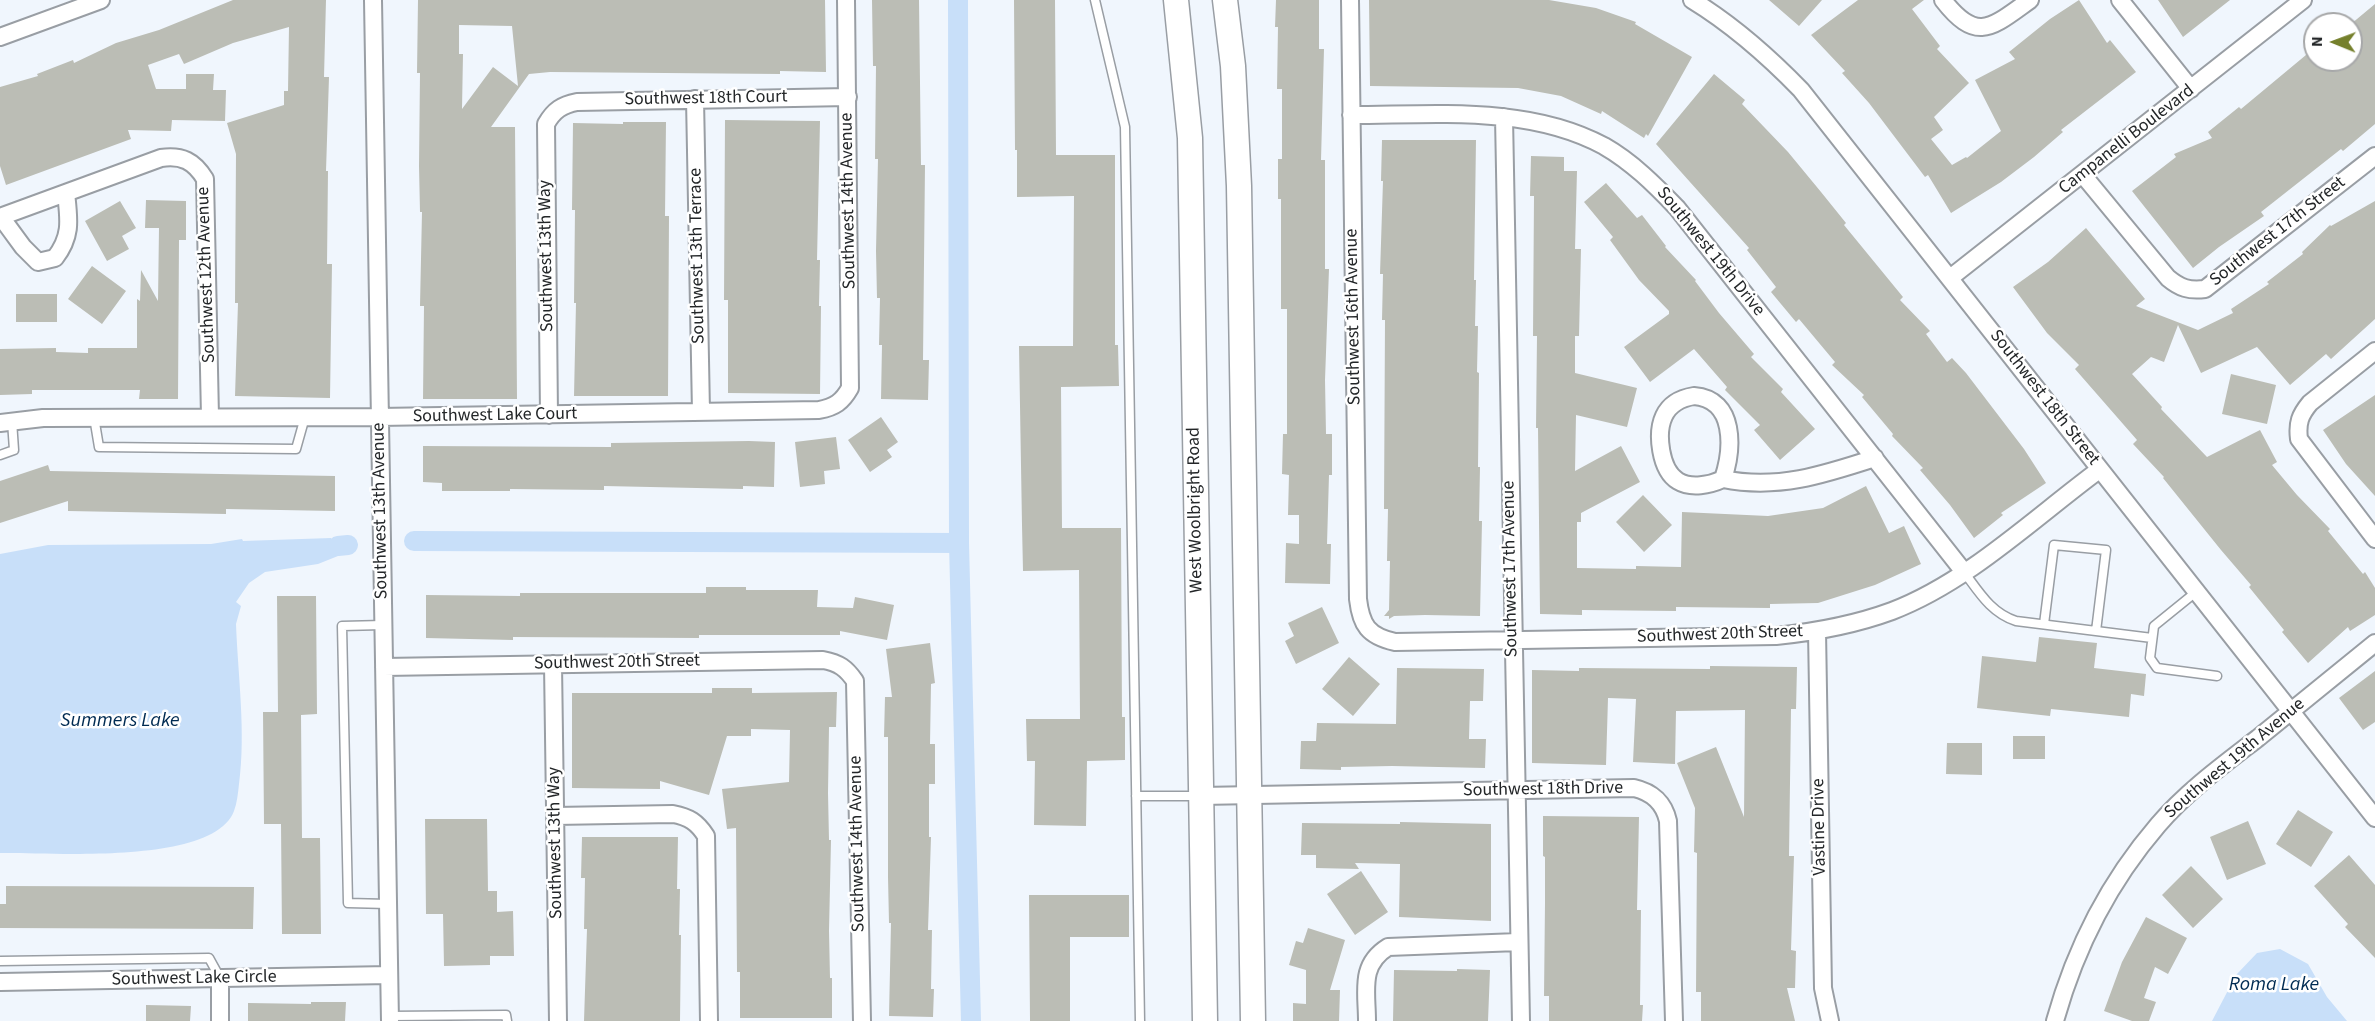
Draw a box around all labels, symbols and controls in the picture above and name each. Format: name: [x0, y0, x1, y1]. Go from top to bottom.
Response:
north arrow: [2303, 12, 2363, 72]
text: N: [2306, 36, 2328, 47]
street label: Campanelli Boulevard: [2055, 80, 2199, 200]
street label: Southwest 18th Court: [624, 87, 788, 111]
street label: Southwest 14th Avenue: [837, 113, 861, 289]
street label: Southwest 13th Terrace: [686, 168, 710, 344]
street label: Southwest 17th Street: [2206, 172, 2350, 292]
street label: Southwest 13th Way: [535, 180, 559, 332]
street label: Southwest 19th Drive: [1651, 183, 1769, 321]
street label: Southwest 12th Avenue: [193, 186, 221, 364]
street label: Southwest 16th Avenue: [1342, 229, 1366, 405]
street label: Southwest 18th Street: [1984, 326, 2104, 470]
street label: Southwest Lake Court: [412, 404, 578, 428]
street label: Southwest 13th Avenue: [369, 423, 393, 599]
street label: West Woolbright Road: [1184, 427, 1208, 593]
street label: Southwest 17th Avenue: [1499, 481, 1523, 657]
street label: Southwest 20th Street: [1637, 621, 1803, 649]
street label: Southwest 20th Street: [534, 651, 700, 675]
street label: Southwest 19th Avenue: [2160, 694, 2310, 824]
water label: Summers Lake: [60, 710, 180, 734]
street label: Southwest 14th Avenue: [846, 756, 870, 932]
street label: Southwest 13th Way: [544, 767, 568, 919]
street label: Southwest 18th Drive: [1463, 778, 1623, 802]
street label: Vastine Drive: [1808, 778, 1832, 876]
street label: Southwest Lake Circle: [111, 967, 277, 991]
water label: Roma Lake: [2229, 974, 2319, 998]

